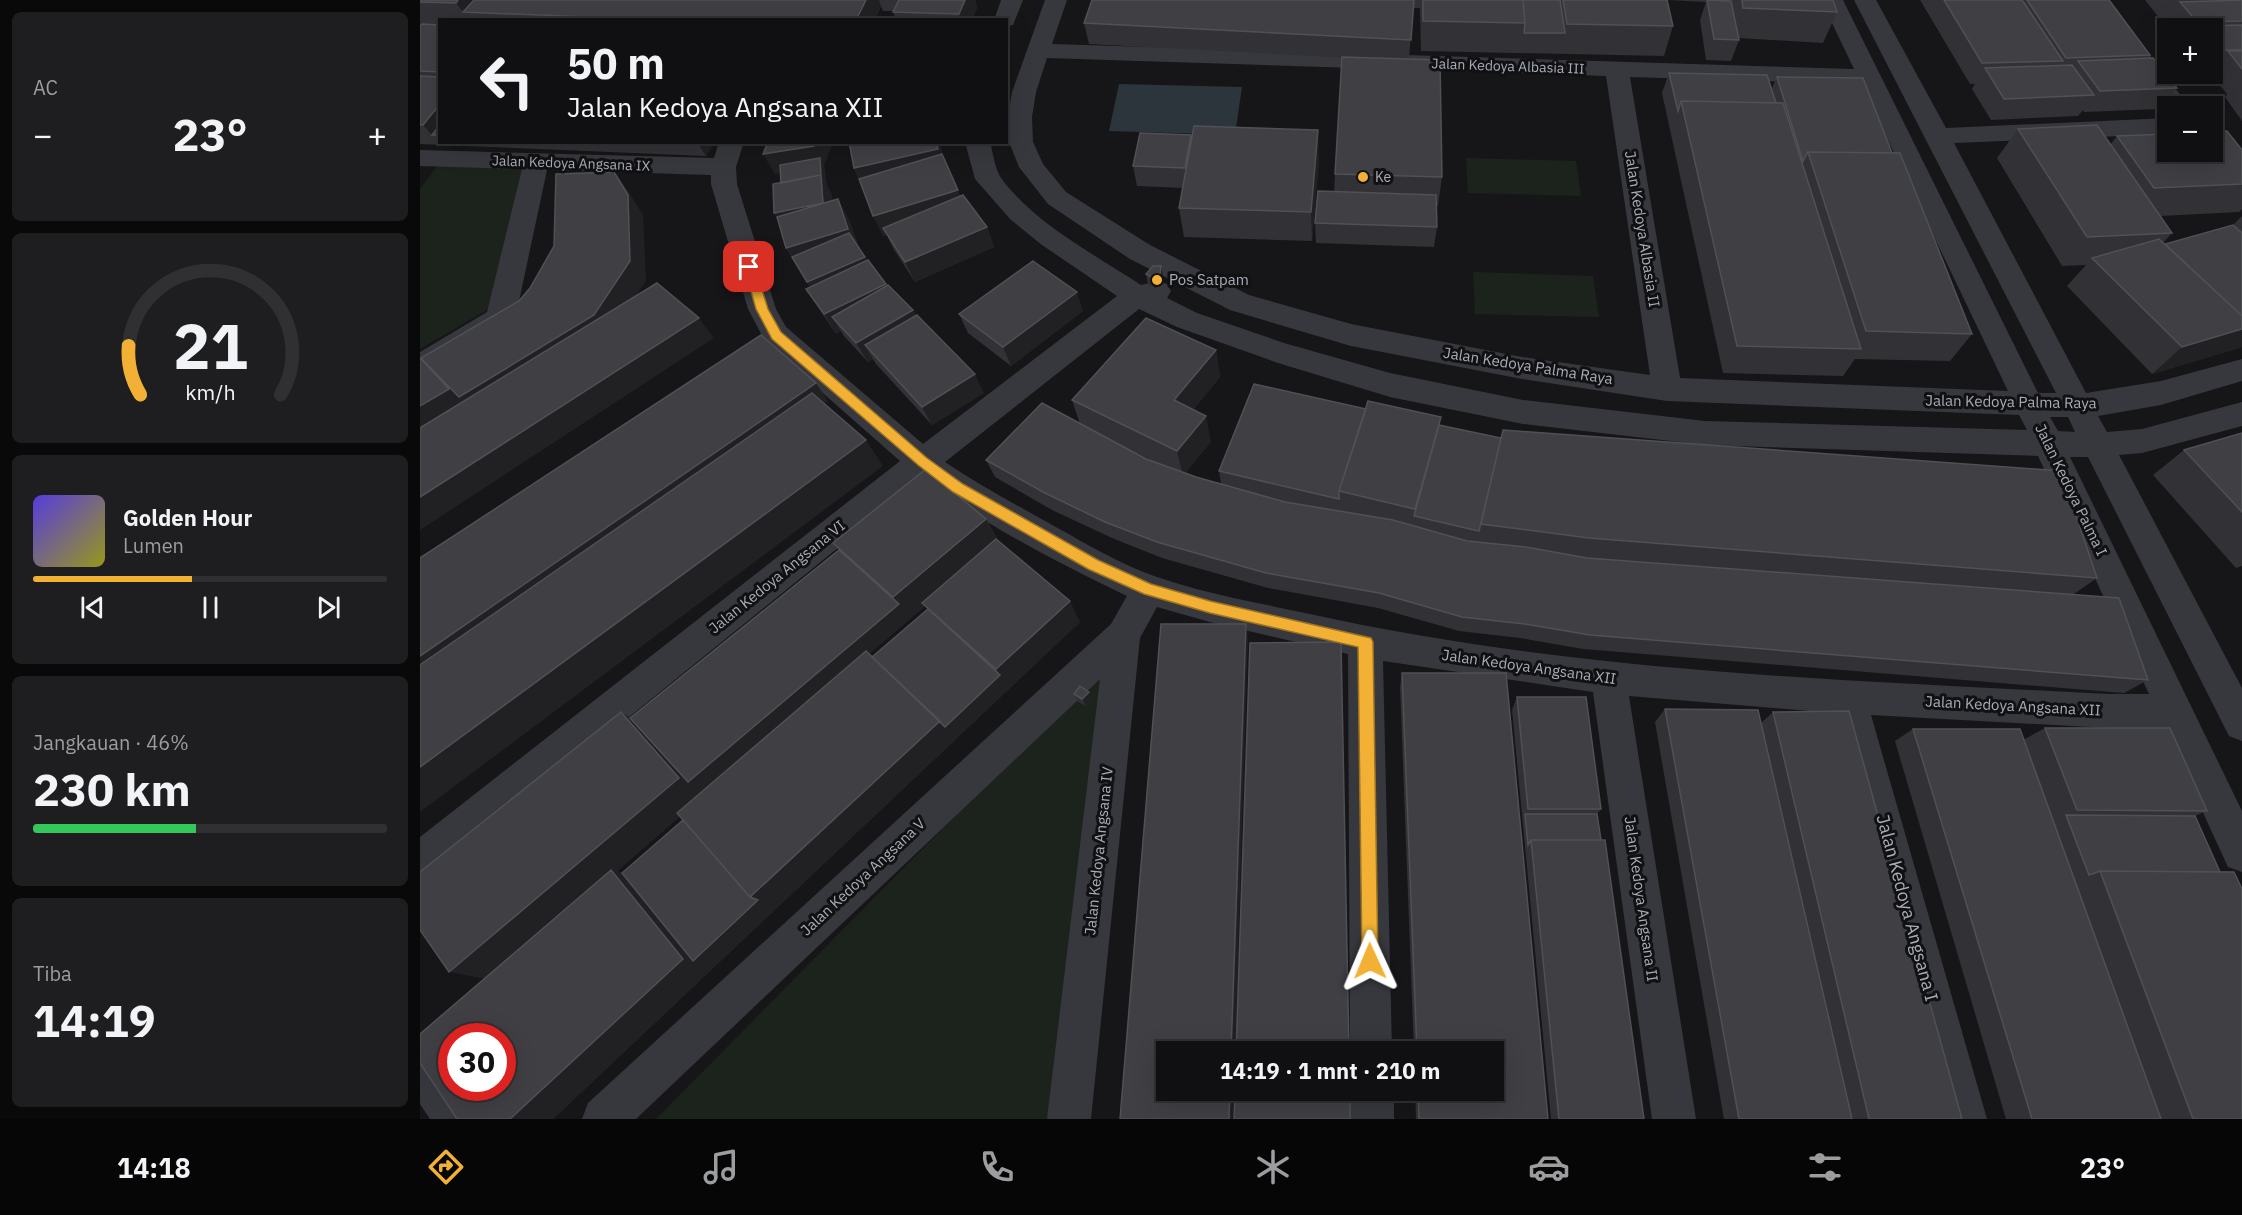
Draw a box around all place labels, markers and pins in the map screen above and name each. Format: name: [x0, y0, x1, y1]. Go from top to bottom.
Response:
place label: Ke: [1375, 168, 1392, 186]
marker: Ke: [1356, 170, 1370, 184]
pin: [723, 241, 774, 292]
place label: Pos Satpam: [1169, 270, 1249, 289]
marker: Pos Satpam: [1150, 273, 1164, 287]

